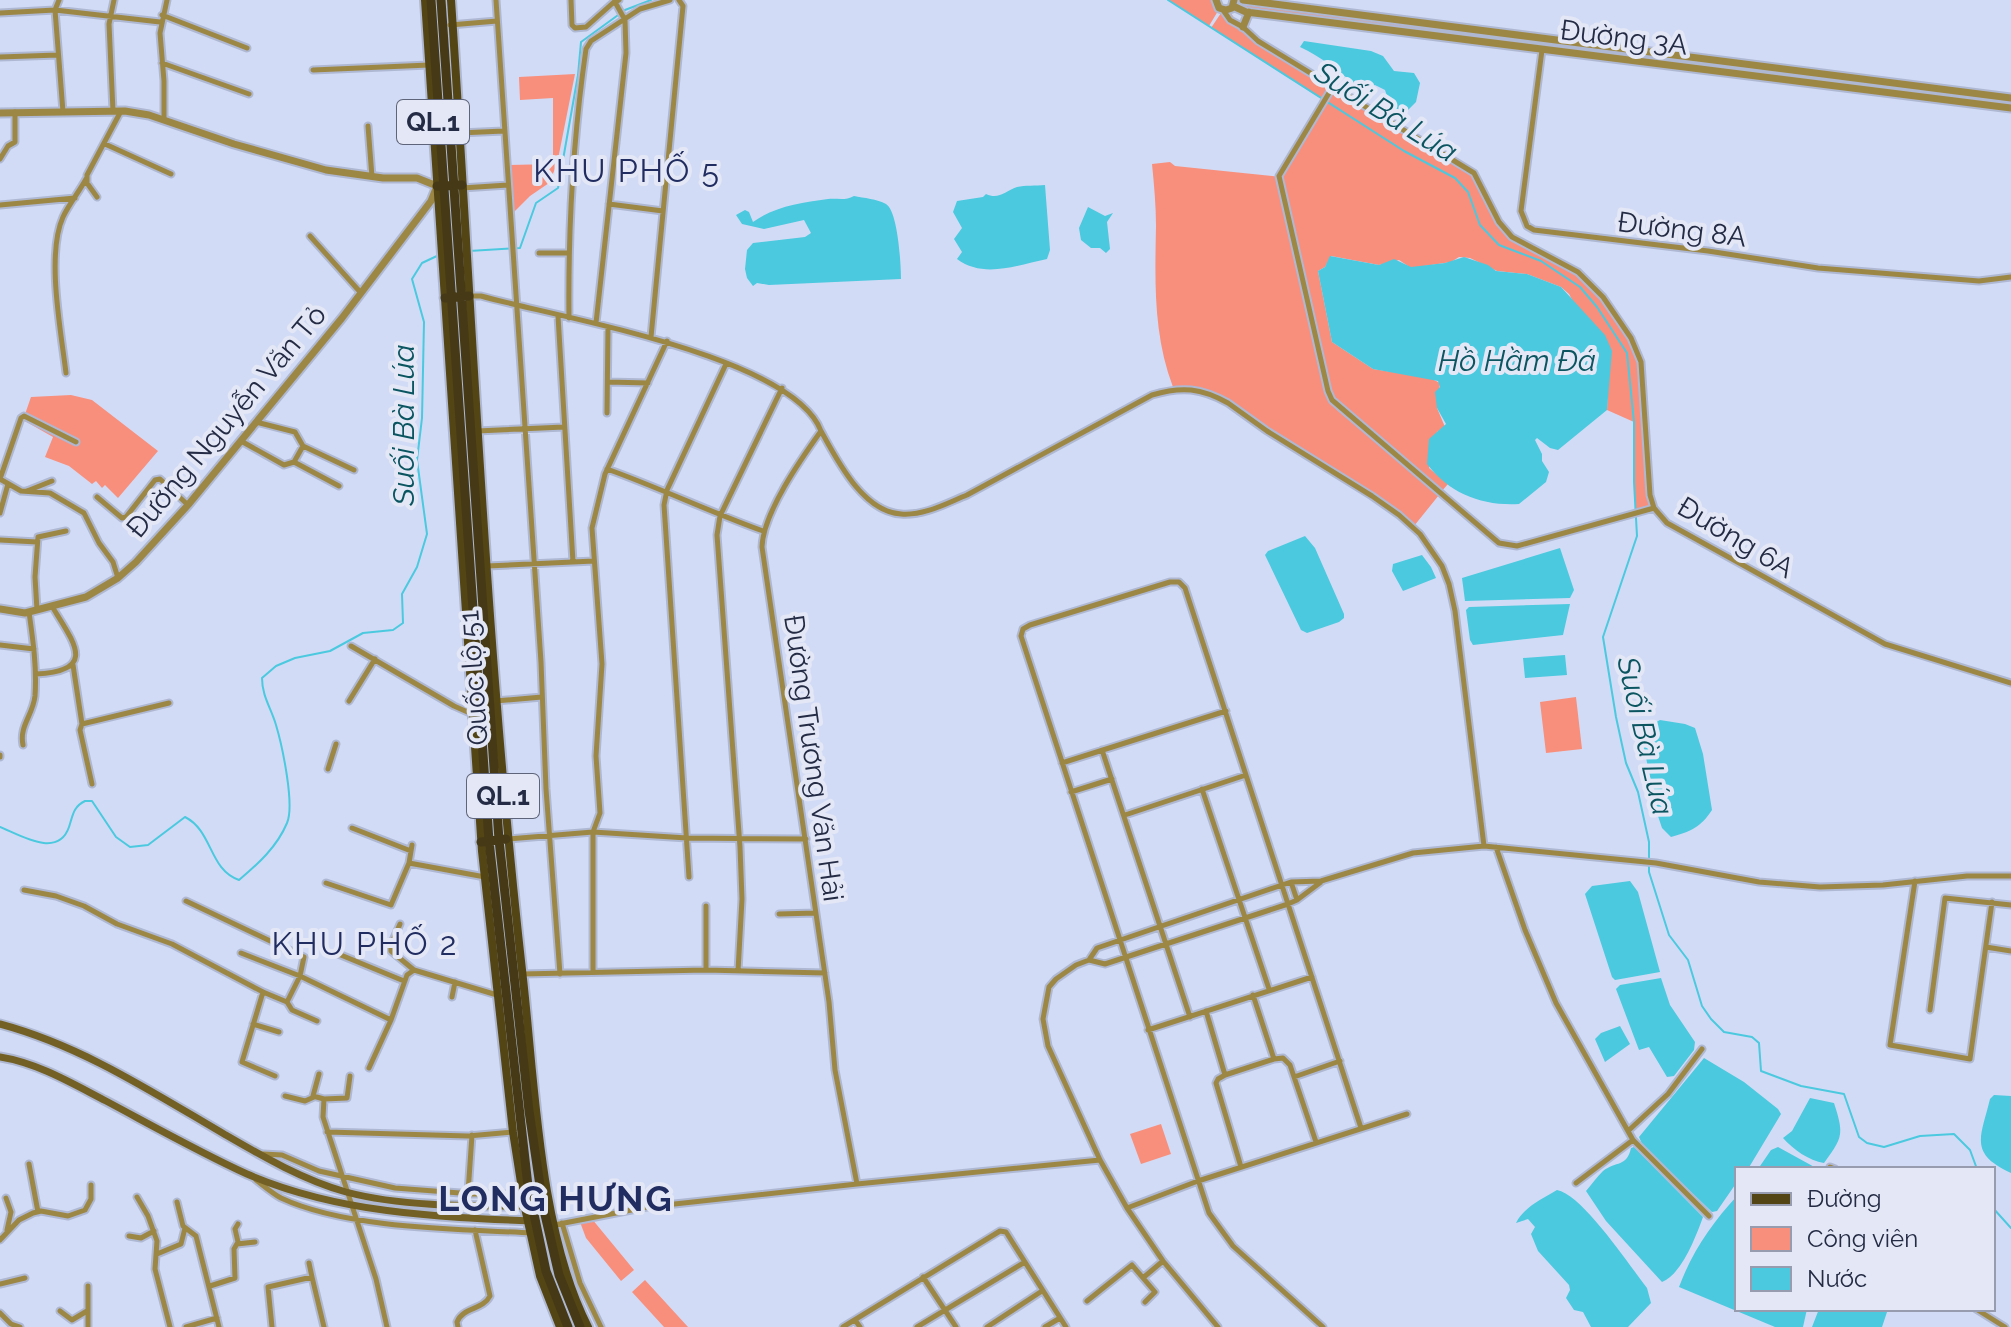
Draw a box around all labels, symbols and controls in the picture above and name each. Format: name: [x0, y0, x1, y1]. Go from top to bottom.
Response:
street label: Đường 3A: [1558, 13, 1690, 62]
water label: Suối Bà Lúa: [1308, 53, 1464, 169]
road number: QL.1: [397, 100, 469, 144]
district label: KHU PHỐ 5: [533, 151, 721, 189]
street label: Đường 8A: [1616, 205, 1748, 254]
street label: Đường Nguyễn Văn Tỏ: [120, 299, 333, 544]
water label: Hồ Hầm Đá: [1438, 343, 1596, 378]
water label: Suối Bà Lúa: [386, 344, 421, 507]
street label: Đường 6A: [1672, 490, 1800, 585]
street label: Quốc lộ 51: [452, 609, 495, 747]
street label: Đường Trương Văn Hải: [777, 613, 850, 904]
water label: Suối Bà Lúa: [1610, 652, 1681, 819]
road number: QL.1: [467, 774, 539, 818]
district label: KHU PHỐ 2: [272, 924, 458, 962]
legend: [1735, 1167, 1995, 1311]
district label: LONG HƯNG: [438, 1177, 674, 1219]
text: Đường: [1807, 1184, 1882, 1213]
text: Công viên: [1807, 1224, 1918, 1253]
text: Nước: [1807, 1264, 1867, 1293]

